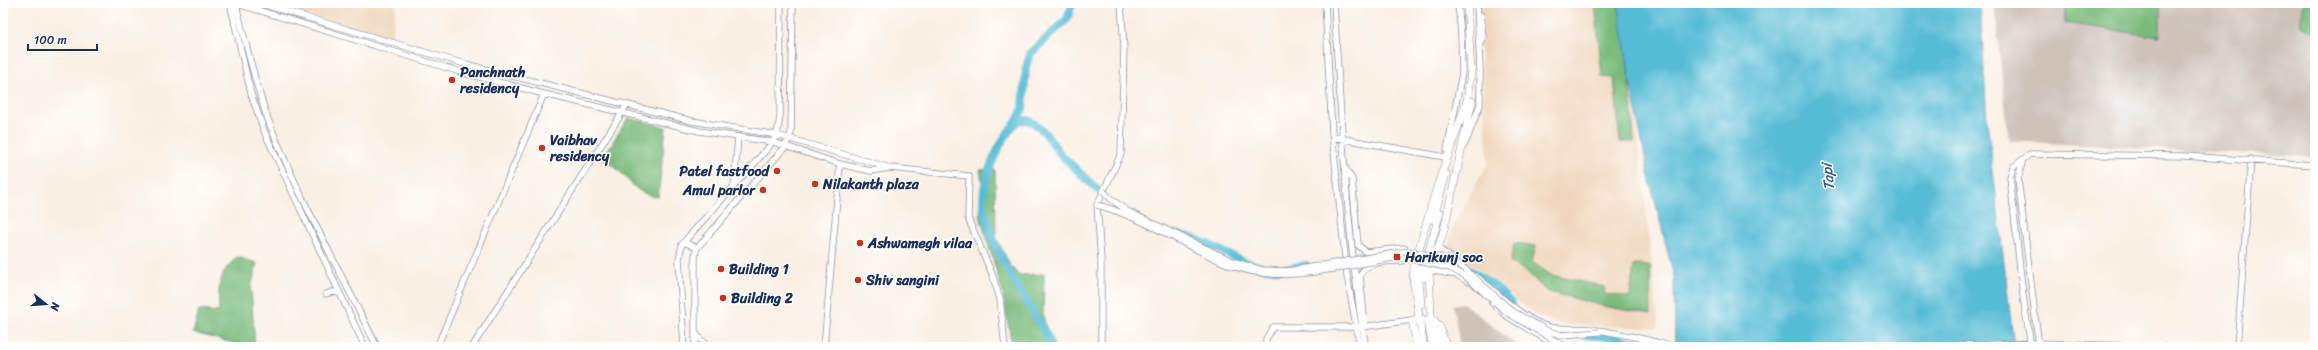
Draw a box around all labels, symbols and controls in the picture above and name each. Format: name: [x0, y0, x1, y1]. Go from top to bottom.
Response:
scale bar: [28, 26, 97, 52]
text: 100 m: [34, 29, 67, 51]
place label: Panchnath residency: [459, 60, 526, 101]
marker: Panchnath residency: [447, 75, 457, 85]
place label: Vaibhav residency: [549, 128, 610, 169]
marker: Vaibhav residency: [537, 143, 547, 153]
place label: Patel fastfood: [679, 159, 771, 184]
water label: Tapi: [1813, 160, 1842, 192]
marker: Patel fastfood: [772, 166, 782, 176]
place label: Nilakanth plaza: [822, 172, 920, 197]
place label: Amul parlor: [682, 178, 756, 203]
marker: Nilakanth plaza: [810, 179, 820, 189]
marker: Amul parlor: [758, 185, 768, 195]
place label: Ashwamegh vilaa: [867, 231, 973, 256]
marker: Ashwamegh vilaa: [855, 238, 865, 248]
place label: Harikunj soc: [1404, 245, 1484, 270]
marker: Harikunj soc: [1392, 252, 1402, 262]
place label: Building 1: [729, 257, 789, 282]
marker: Building 1: [716, 264, 726, 274]
place label: Shiv sangini: [865, 268, 940, 293]
marker: Shiv sangini: [853, 275, 863, 285]
north arrow: [26, 284, 66, 324]
place label: Building 2: [731, 286, 794, 311]
marker: Building 2: [718, 293, 728, 303]
text: N: [45, 299, 66, 314]

